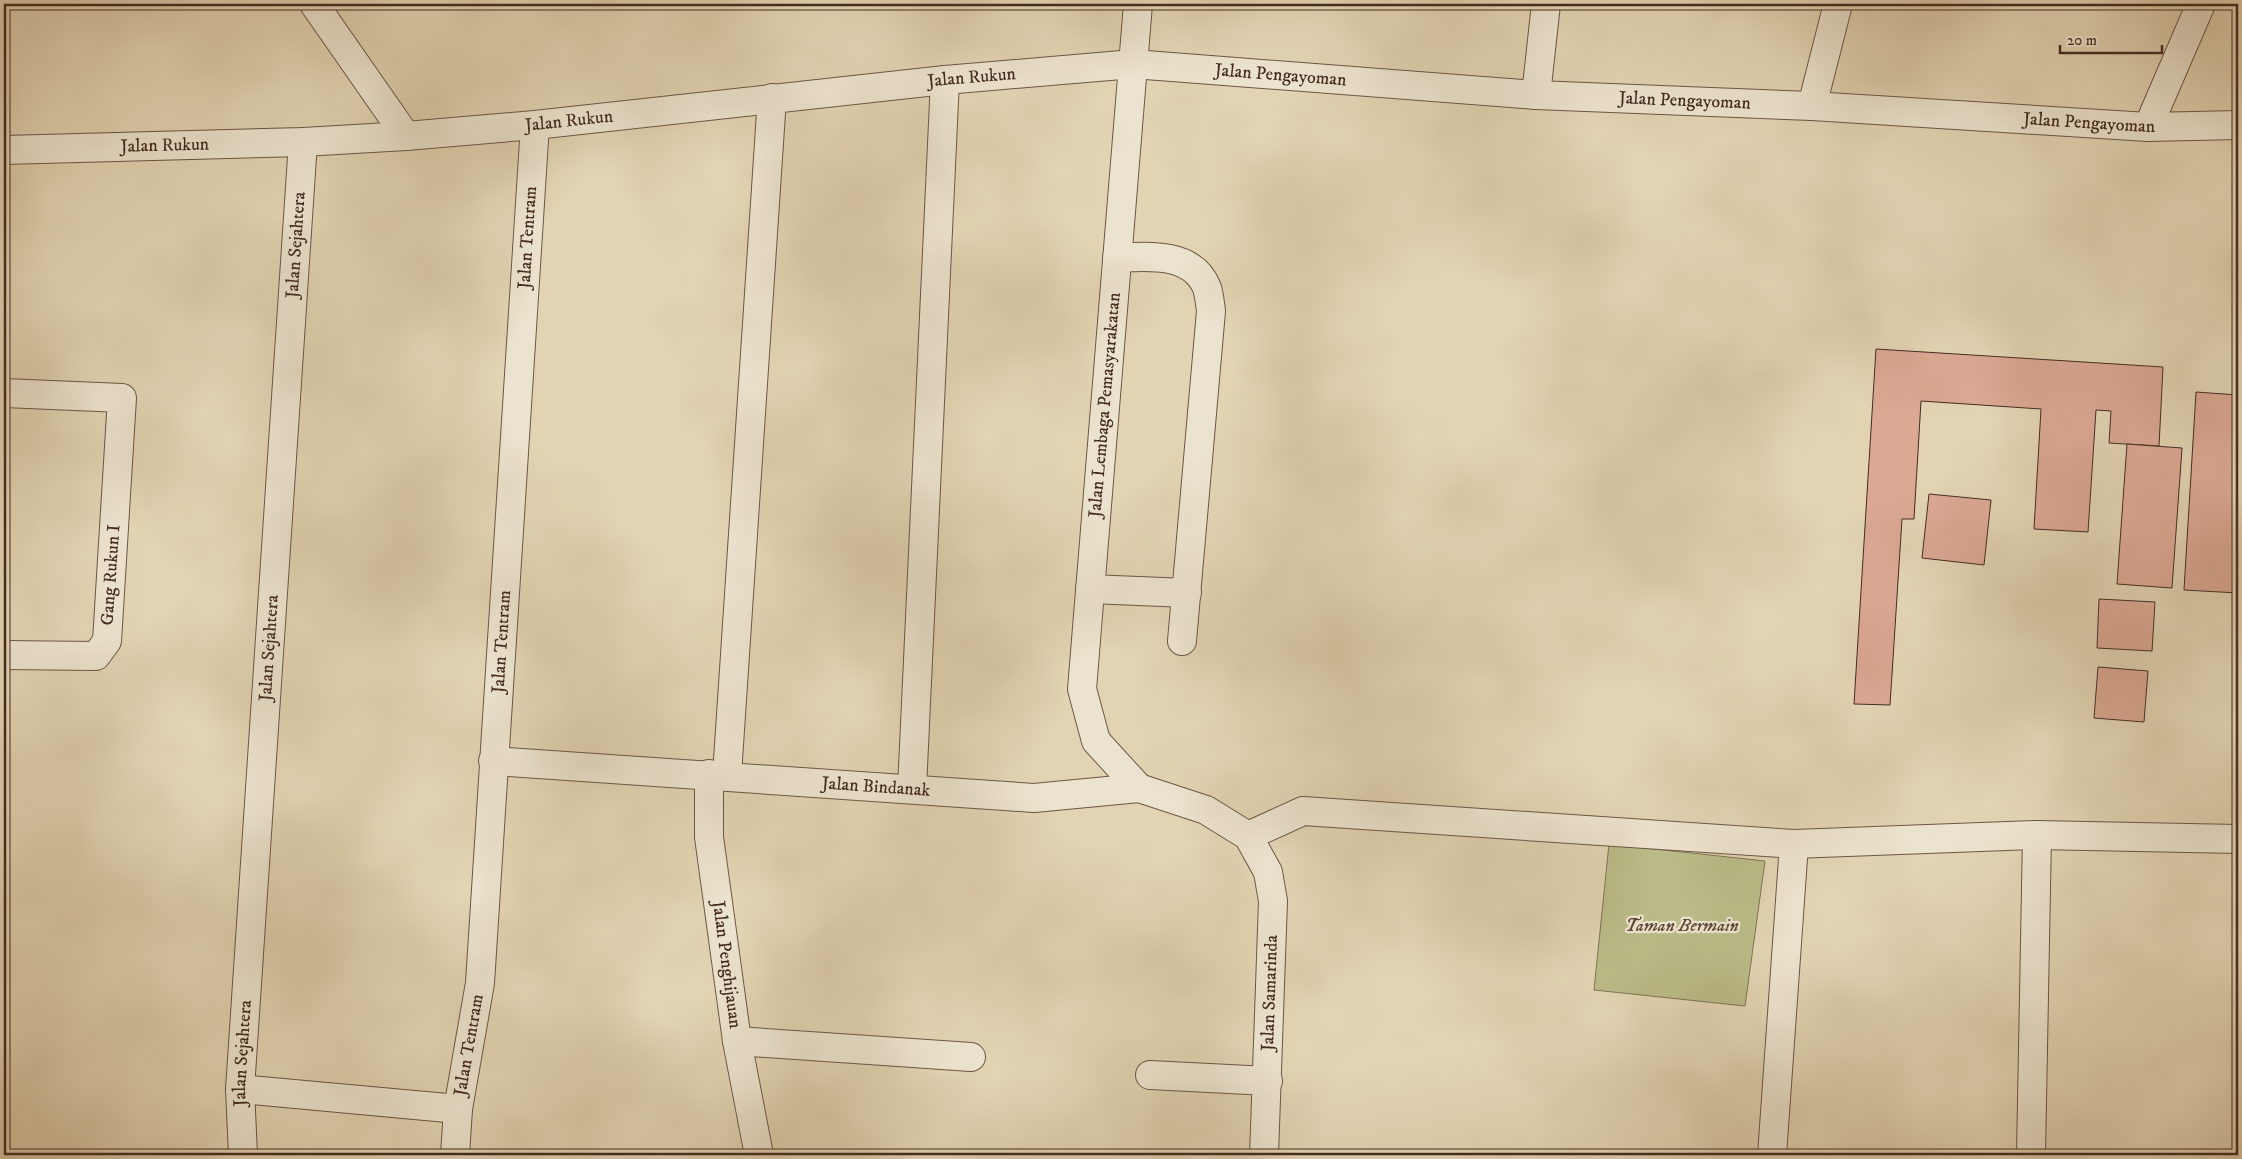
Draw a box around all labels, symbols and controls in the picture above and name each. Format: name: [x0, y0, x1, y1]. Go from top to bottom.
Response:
scale bar: [2060, 22, 2162, 54]
text: 20 m: [2067, 31, 2097, 50]
street label: Jalan Pengayoman: [1212, 59, 1348, 91]
street label: Jalan Rukun: [924, 63, 1017, 93]
street label: Jalan Pengayoman: [1616, 87, 1752, 115]
street label: Jalan Rukun: [522, 105, 615, 137]
street label: Jalan Pengayoman: [2021, 108, 2156, 138]
street label: Jalan Rukun: [118, 133, 210, 158]
street label: Jalan Tentram: [513, 185, 542, 292]
street label: Jalan Sejahtera: [282, 191, 311, 301]
street label: Jalan Lembaga Pemasyarakatan: [1084, 291, 1126, 520]
street label: Gang Rukun I: [96, 524, 126, 626]
street label: Jalan Tentram: [487, 590, 516, 696]
street label: Jalan Sejahtera: [255, 594, 284, 704]
street label: Jalan Bindanak: [819, 772, 931, 802]
street label: Jalan Penghijauan: [707, 898, 746, 1031]
park label: Taman Bermain: [1625, 915, 1739, 937]
street label: Jalan Samarinda: [1257, 934, 1283, 1054]
street label: Jalan Tentram: [449, 992, 489, 1100]
street label: Jalan Sejahtera: [229, 999, 257, 1109]

